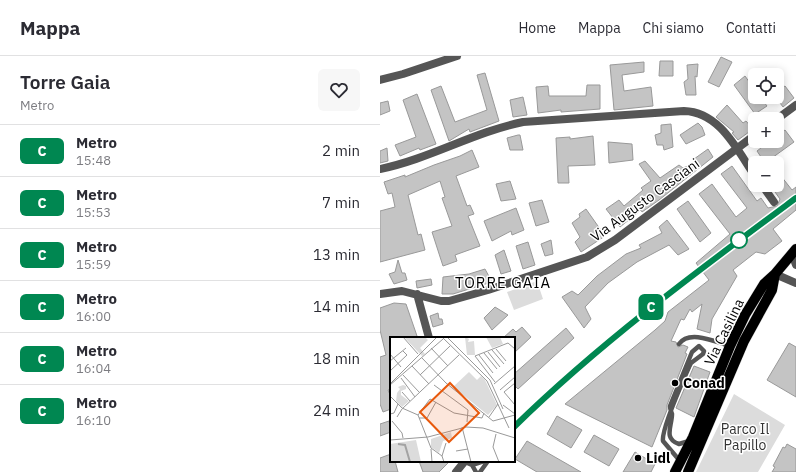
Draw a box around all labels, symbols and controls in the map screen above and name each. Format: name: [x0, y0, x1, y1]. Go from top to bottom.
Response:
text: Mappa: [20, 16, 80, 40]
text: Home: [518, 19, 556, 37]
text: Mappa: [578, 19, 621, 37]
text: Chi siamo: [643, 19, 704, 37]
text: Contatti: [726, 19, 776, 37]
map controls: [748, 68, 784, 192]
button: locate: [748, 68, 784, 104]
button: heart: [318, 69, 360, 111]
text: Torre Gaia: [20, 70, 110, 94]
text: Metro: [20, 97, 54, 114]
button: +: [748, 112, 784, 148]
text: Metro: [76, 133, 117, 152]
text: 2 min: [322, 141, 360, 160]
text: C: [37, 142, 47, 160]
text: 15:48: [76, 152, 111, 169]
street label: Via Augusto Casciani: [587, 154, 703, 246]
button: −: [748, 156, 784, 192]
text: Metro: [76, 185, 117, 204]
text: 7 min: [322, 193, 360, 212]
text: C: [37, 194, 47, 212]
text: 15:53: [76, 204, 111, 221]
unlabelled marker: [730, 231, 748, 249]
text: Metro: [76, 237, 117, 256]
text: 13 min: [313, 245, 360, 264]
text: C: [37, 246, 47, 264]
text: 15:59: [76, 256, 111, 273]
district label: TORRE GAIA: [455, 273, 551, 292]
text: Metro: [76, 289, 117, 308]
line badge: C: [638, 294, 664, 320]
street label: Via Casilina: [700, 295, 748, 368]
text: 14 min: [313, 297, 360, 316]
text: C: [37, 298, 47, 316]
text: C: [646, 298, 656, 316]
text: 16:00: [76, 308, 111, 325]
inset map: [390, 337, 515, 462]
text: Metro: [76, 341, 117, 360]
text: 18 min: [313, 349, 360, 368]
text: C: [37, 350, 47, 368]
text: 16:04: [76, 360, 111, 377]
place label: Conad: [683, 374, 725, 392]
marker: Conad: [670, 378, 680, 388]
text: Metro: [76, 393, 117, 412]
text: 24 min: [313, 401, 360, 420]
text: C: [37, 402, 47, 420]
text: 16:10: [76, 412, 111, 429]
park label: Parco Il Papillo: [721, 420, 769, 454]
place label: Lidl: [646, 449, 670, 467]
marker: Lidl: [633, 453, 643, 463]

